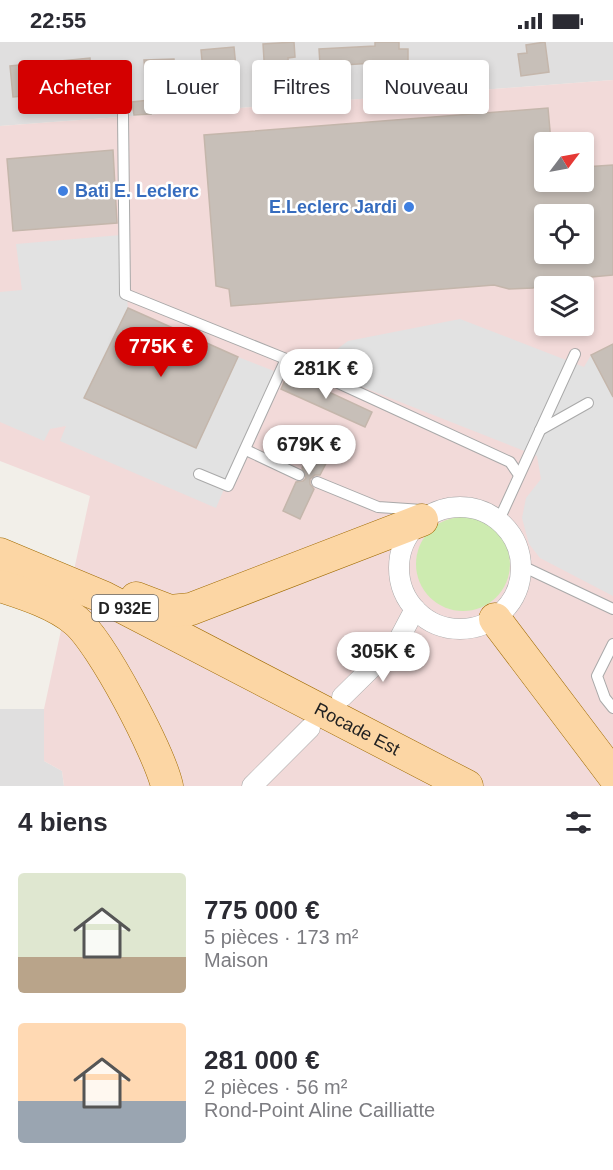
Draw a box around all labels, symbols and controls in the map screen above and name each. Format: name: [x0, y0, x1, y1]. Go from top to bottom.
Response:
text: 22:55: [30, 8, 86, 33]
chip: Acheter: [18, 60, 132, 114]
chip: Louer: [144, 60, 240, 114]
chip: Filtres: [252, 60, 351, 114]
chip: Nouveau: [363, 60, 489, 114]
north arrow: [534, 132, 594, 192]
map controls: [534, 132, 594, 336]
place label: Bati E. Leclerc: [75, 181, 199, 201]
marker: Bati E. Leclerc: [56, 184, 70, 198]
place label: E.Leclerc Jardi: [269, 197, 397, 217]
marker: E.Leclerc Jardi: [402, 200, 416, 214]
button: locate: [534, 204, 594, 264]
button: layers: [534, 276, 594, 336]
pin: 775K €: [112, 327, 210, 378]
text: 775K €: [129, 335, 193, 357]
pin: 281K €: [277, 349, 375, 400]
text: 281K €: [294, 357, 358, 379]
pin: 679K €: [260, 425, 358, 476]
text: 679K €: [277, 433, 341, 455]
road number: D 932E: [92, 595, 158, 621]
pin: 305K €: [334, 632, 432, 683]
text: 305K €: [351, 640, 415, 662]
street label: Rocade Est: [311, 699, 403, 759]
icon: filters: [562, 806, 595, 839]
text: 4 biens: [18, 807, 108, 837]
text: 775 000 €: [204, 895, 320, 925]
icon: home: [66, 897, 138, 969]
text: 5 pièces · 173 m²: [204, 926, 359, 948]
text: Maison: [204, 949, 268, 971]
text: 281 000 €: [204, 1045, 320, 1075]
icon: home: [66, 1047, 138, 1119]
text: 2 pièces · 56 m²: [204, 1076, 347, 1098]
text: Rond-Point Aline Cailliatte: [204, 1099, 435, 1121]

